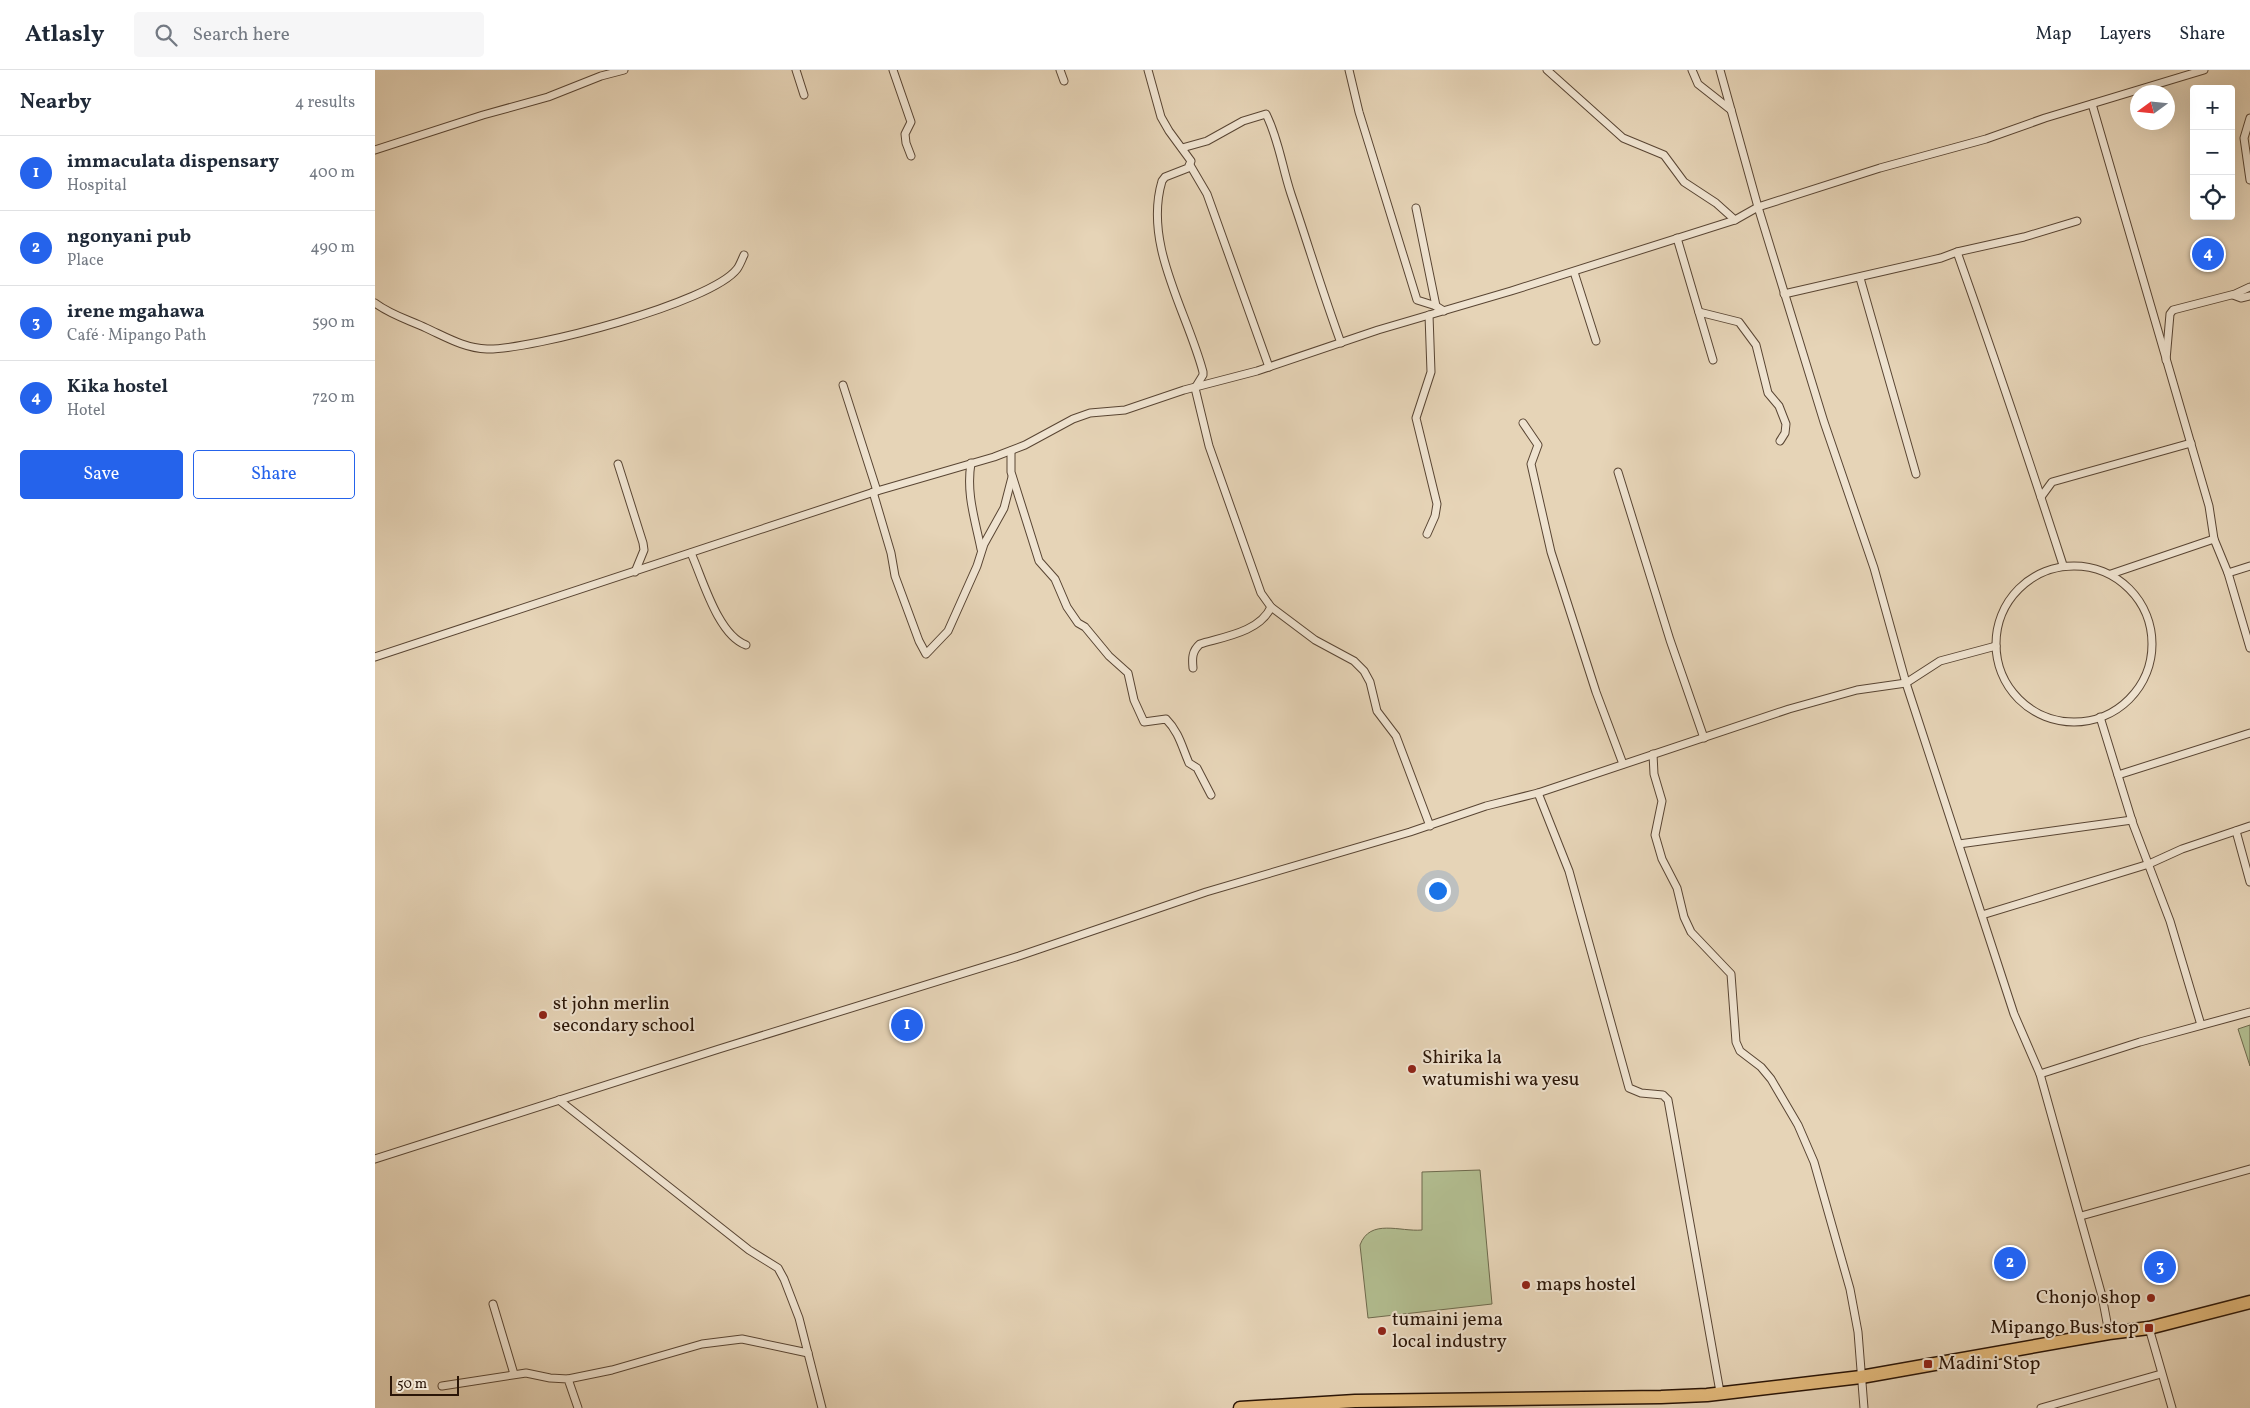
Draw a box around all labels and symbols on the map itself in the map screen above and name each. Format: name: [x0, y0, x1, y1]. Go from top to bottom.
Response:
north arrow: [2130, 85, 2175, 130]
pin: 4: [2192, 235, 2224, 273]
your location: [1425, 878, 1451, 904]
place label: st john merlin secondary school: [553, 991, 695, 1039]
pin: 1: [891, 1006, 923, 1044]
marker: st john merlin secondary school: [537, 1009, 549, 1021]
place label: Shirika la watumishi wa yesu: [1422, 1045, 1580, 1093]
marker: Shirika la watumishi wa yesu: [1406, 1063, 1418, 1075]
pin: 2: [1994, 1244, 2026, 1282]
pin: 3: [2144, 1248, 2176, 1286]
place label: maps hostel: [1536, 1272, 1636, 1298]
marker: maps hostel: [1520, 1279, 1532, 1291]
place label: Chonjo shop: [2036, 1285, 2141, 1311]
marker: Chonjo shop: [2145, 1292, 2157, 1304]
place label: tumaini jema local industry: [1392, 1307, 1507, 1355]
place label: Mipango Bus stop: [1990, 1315, 2139, 1341]
marker: Mipango Bus stop: [2143, 1322, 2155, 1334]
marker: tumaini jema local industry: [1376, 1325, 1388, 1337]
place label: Madini Stop: [1938, 1351, 2041, 1377]
marker: Madini Stop: [1922, 1358, 1934, 1370]
scale bar: [390, 1373, 459, 1396]

